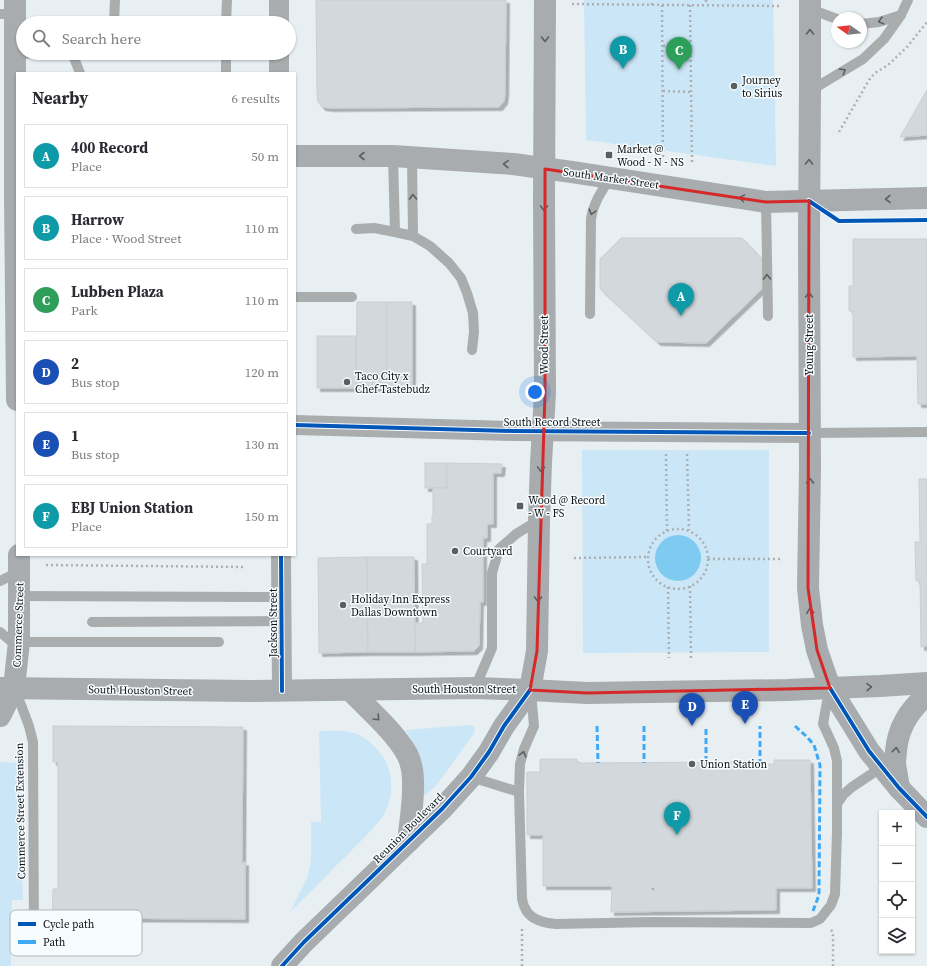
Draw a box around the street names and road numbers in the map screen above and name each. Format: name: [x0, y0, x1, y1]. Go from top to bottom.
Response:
street label: South Market Street: [562, 164, 660, 193]
street label: Young Street: [802, 314, 817, 376]
street label: Wood Street: [537, 315, 552, 375]
street label: South Record Street: [504, 415, 601, 430]
street label: Commerce Street: [10, 582, 27, 668]
street label: Jackson Street: [266, 588, 281, 659]
street label: South Houston Street: [88, 682, 192, 699]
street label: South Houston Street: [412, 682, 516, 697]
street label: Commerce Street Extension: [12, 742, 29, 879]
street label: Reunion Boulevard: [370, 789, 447, 867]

